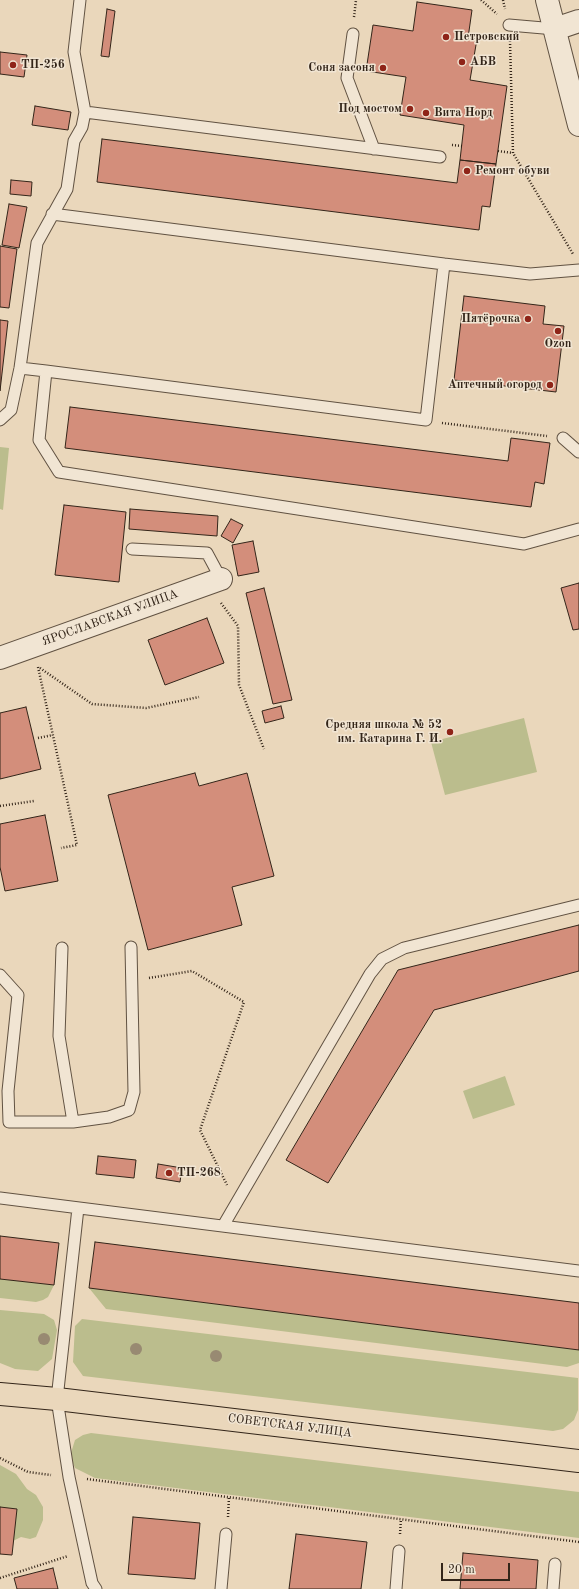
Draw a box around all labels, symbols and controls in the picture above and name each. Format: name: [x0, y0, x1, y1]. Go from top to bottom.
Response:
place label: Петровский: [454, 30, 519, 44]
marker: Петровский: [441, 32, 451, 42]
place label: АБВ: [470, 55, 496, 69]
marker: АБВ: [457, 57, 467, 67]
place label: ТП-256: [21, 58, 65, 72]
marker: ТП-256: [8, 60, 18, 70]
place label: Соня засоня: [308, 61, 375, 75]
marker: Соня засоня: [378, 63, 388, 73]
place label: Под мостом: [338, 102, 402, 116]
marker: Под мостом: [405, 104, 415, 114]
place label: Вита Норд: [434, 106, 493, 120]
marker: Вита Норд: [421, 108, 431, 118]
place label: Ремонт обуви: [475, 164, 550, 178]
marker: Ремонт обуви: [462, 166, 472, 176]
place label: Пятёрочка: [461, 312, 520, 326]
marker: Пятёрочка: [523, 314, 533, 324]
marker: Ozon: [553, 326, 563, 336]
place label: Ozon: [545, 337, 571, 351]
place label: Аптечный огород: [448, 378, 542, 392]
marker: Аптечный огород: [545, 380, 555, 390]
street label: ЯРОСЛАВСКАЯ УЛИЦА: [40, 587, 180, 649]
place label: Средняя школа № 52 им. Катарина Г. И.: [325, 718, 442, 746]
marker: Средняя школа № 52 им. Катарина Г. И.: [445, 727, 455, 737]
place label: ТП-268: [177, 1166, 221, 1180]
marker: ТП-268: [164, 1168, 174, 1178]
street label: СОВЕТСКАЯ УЛИЦА: [227, 1411, 353, 1441]
scale bar: [443, 1555, 512, 1581]
text: 20 m: [448, 1564, 475, 1576]

